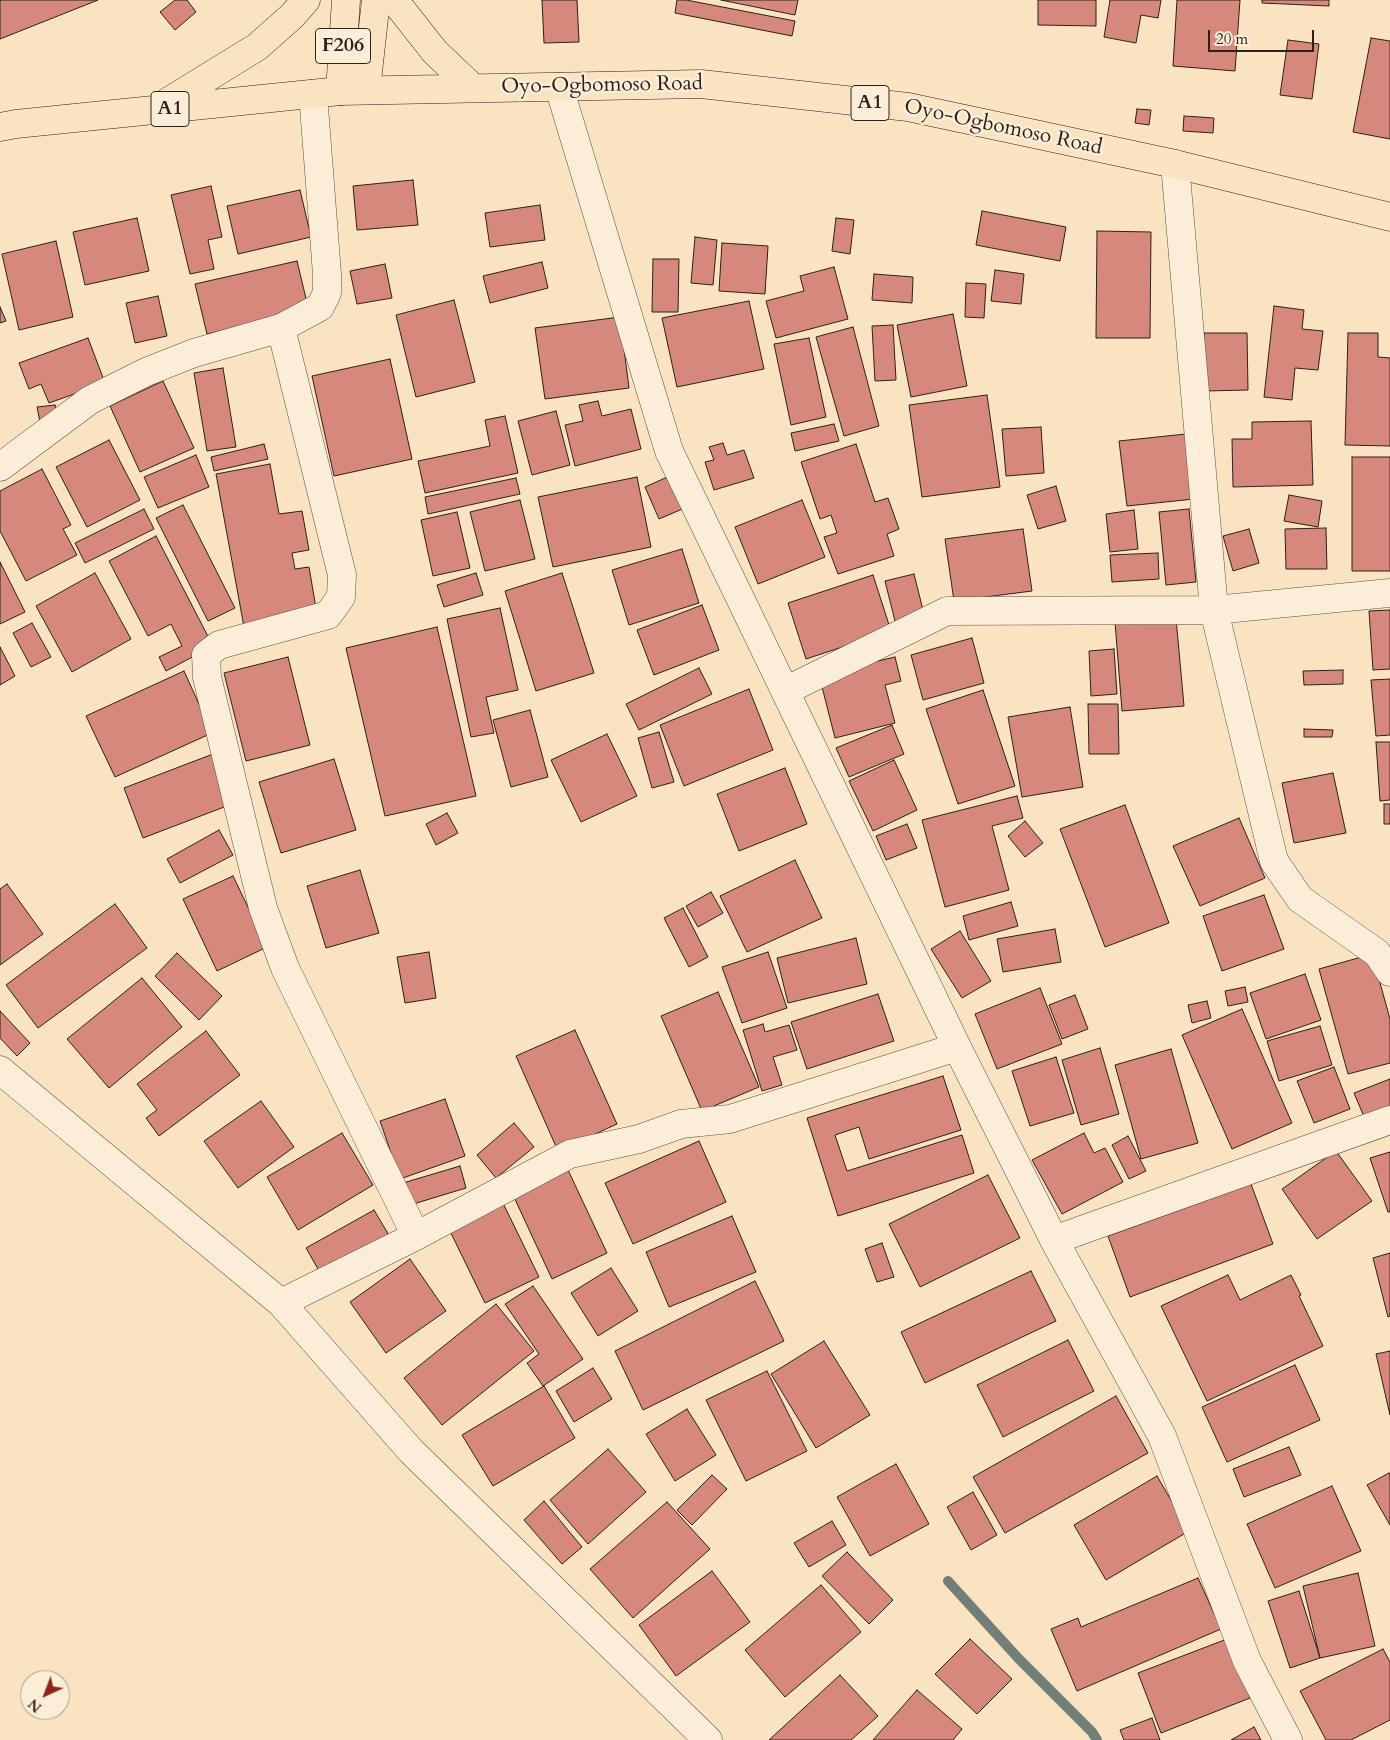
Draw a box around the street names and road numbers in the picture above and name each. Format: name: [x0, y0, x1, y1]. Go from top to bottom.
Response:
road number: F206: [316, 28, 370, 64]
street label: Oyo-Ogbomoso Road: [501, 72, 703, 100]
road number: A1: [851, 86, 889, 120]
road number: A1: [151, 92, 189, 126]
street label: Oyo-Ogbomoso Road: [902, 95, 1104, 161]

